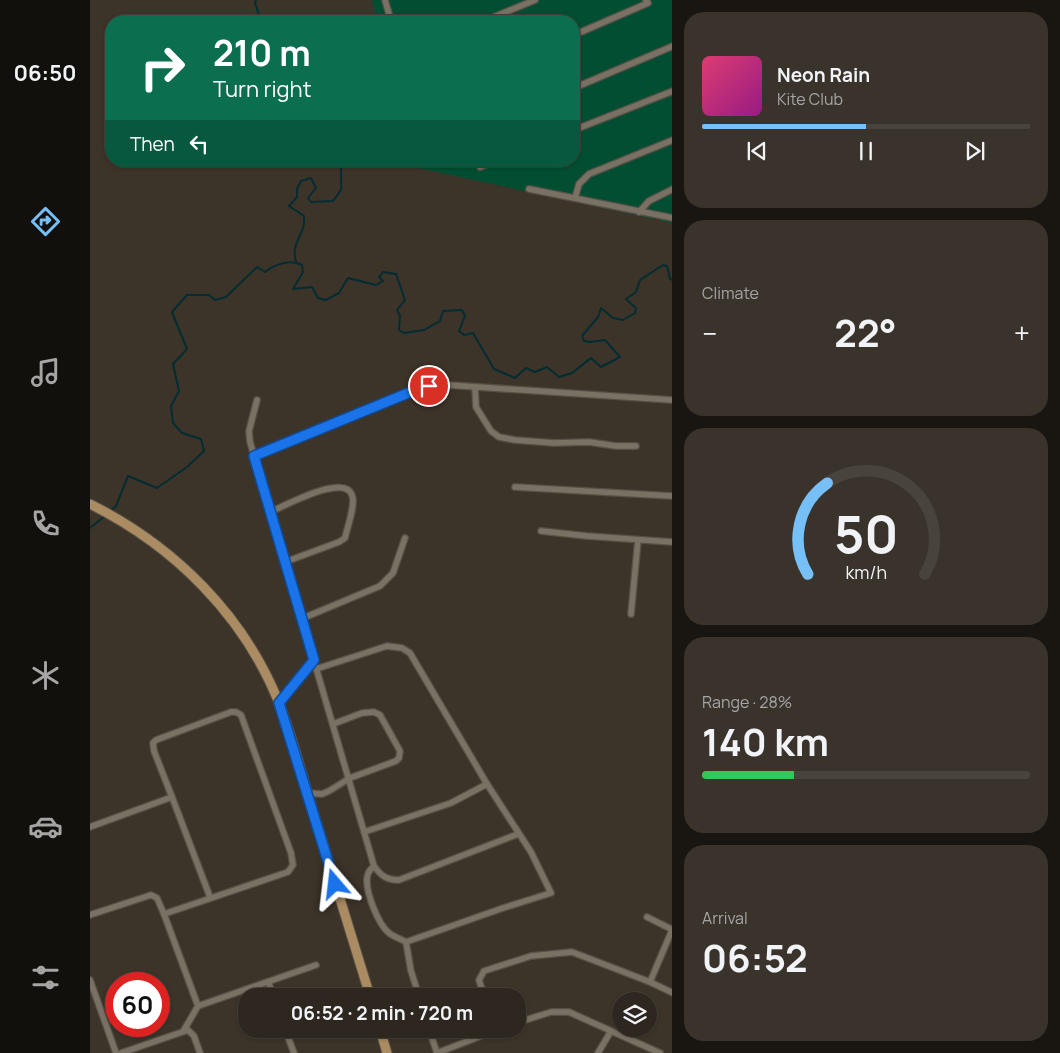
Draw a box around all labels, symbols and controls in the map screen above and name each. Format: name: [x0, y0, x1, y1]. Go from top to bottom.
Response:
text: 210 m: [213, 29, 311, 77]
icon: right: [130, 35, 195, 100]
text: 06:50: [13, 58, 77, 88]
text: Neon Rain: [777, 62, 870, 88]
text: Turn right: [213, 74, 311, 104]
text: Kite Club: [777, 88, 843, 110]
icon: left: [185, 130, 213, 158]
text: Then: [130, 131, 175, 157]
icon: previous: [743, 137, 771, 165]
icon: pause: [852, 137, 880, 165]
icon: next: [961, 137, 989, 165]
icon: directions: [28, 204, 63, 239]
text: Climate: [702, 282, 759, 304]
text: 22°: [834, 306, 897, 358]
text: −: [702, 314, 717, 352]
text: +: [1014, 314, 1030, 352]
icon: music: [28, 355, 63, 390]
pin: [408, 365, 450, 407]
icon: arrive: [415, 372, 443, 400]
text: 50: [834, 498, 898, 569]
icon: phone: [28, 506, 63, 541]
text: km/h: [845, 560, 887, 584]
icon: climate: [28, 658, 63, 693]
text: Range · 28%: [702, 691, 792, 713]
text: 140 km: [702, 715, 829, 767]
icon: car: [28, 809, 63, 844]
position arrow: [308, 857, 360, 909]
text: Arrival: [702, 907, 748, 929]
text: 06:52: [702, 931, 808, 983]
icon: filters: [28, 960, 63, 995]
speed limit sign: 60: [105, 972, 170, 1037]
map controls: [612, 992, 657, 1037]
button: layers: [612, 992, 657, 1037]
text: 06:52 · 2 min · 720 m: [291, 1000, 473, 1026]

